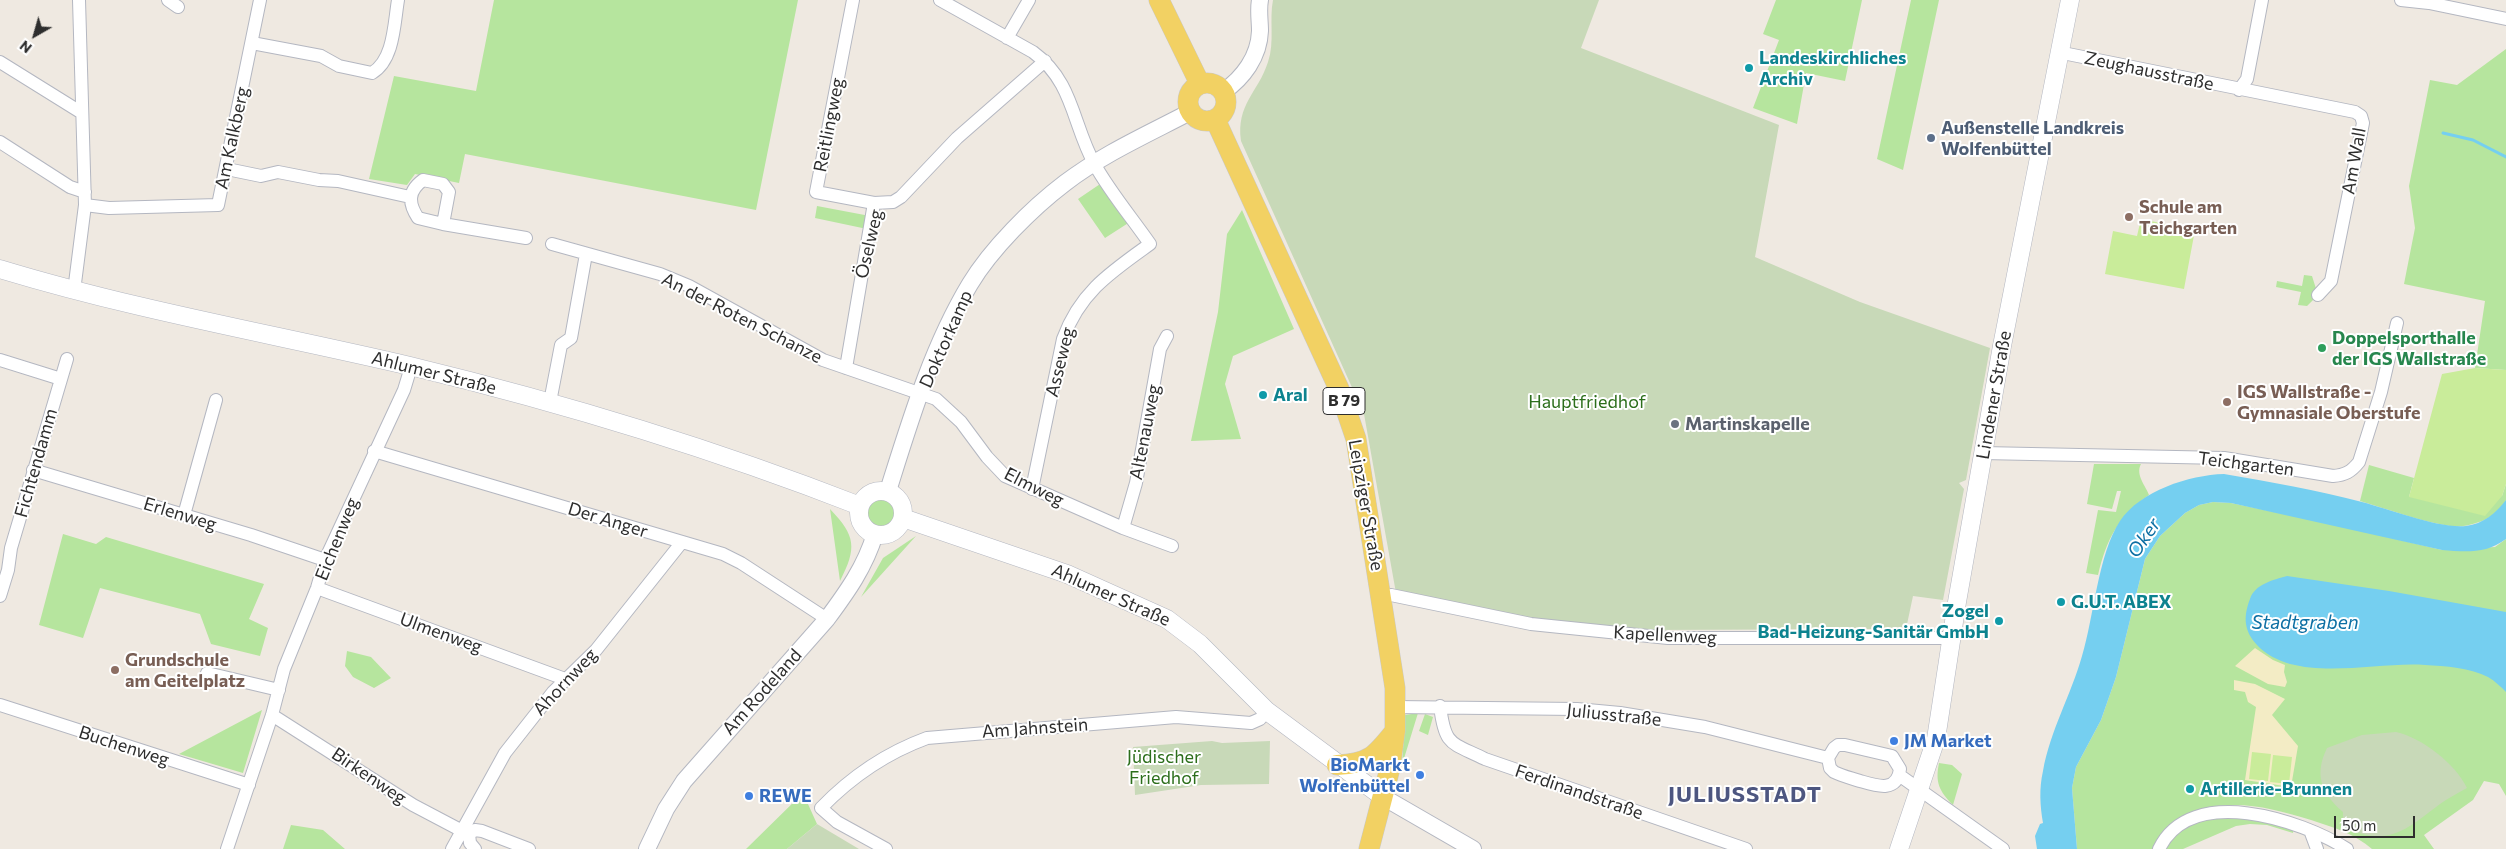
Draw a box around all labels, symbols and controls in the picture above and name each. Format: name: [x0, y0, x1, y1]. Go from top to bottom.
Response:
north arrow: [10, 10, 60, 60]
text: N: [16, 37, 35, 57]
place label: Landeskirchliches Archiv: [1759, 47, 1906, 90]
street label: Zeughausstraße: [2082, 47, 2216, 95]
marker: Landeskirchliches Archiv: [1743, 62, 1755, 74]
street label: Reitlingweg: [809, 76, 849, 174]
street label: Am Kalkberg: [211, 85, 253, 191]
place label: Außenstelle Landkreis Wolfenbüttel: [1941, 117, 2124, 160]
street label: Am Wall: [2337, 126, 2371, 196]
marker: Außenstelle Landkreis Wolfenbüttel: [1925, 132, 1937, 144]
place label: Schule am Teichgarten: [2139, 196, 2237, 238]
street label: Öselweg: [851, 207, 887, 281]
marker: Schule am Teichgarten: [2123, 211, 2135, 223]
street label: An der Roten Schanze: [658, 268, 826, 368]
street label: Doktorkamp: [915, 287, 977, 391]
street label: Asseweg: [1041, 325, 1079, 399]
place label: Doppelsporthalle der IGS Wallstraße: [2332, 327, 2486, 369]
street label: Lindener Straße: [1972, 329, 2016, 461]
marker: Doppelsporthalle der IGS Wallstraße: [2316, 342, 2328, 354]
street label: Ahlumer Straße: [369, 347, 499, 399]
place label: IGS Wallstraße - Gymnasiale Oberstufe: [2237, 381, 2420, 424]
street label: Altenauweg: [1125, 382, 1165, 482]
place label: Aral: [1273, 384, 1308, 406]
road number: B 79: [1323, 388, 1365, 414]
marker: Aral: [1257, 389, 1269, 401]
park label: Hauptfriedhof: [1528, 391, 1646, 413]
marker: IGS Wallstraße - Gymnasiale Oberstufe: [2221, 396, 2233, 408]
street label: Fichtendamm: [10, 406, 62, 520]
place label: Martinskapelle: [1685, 413, 1810, 435]
marker: Martinskapelle: [1669, 418, 1681, 430]
street label: Leipziger Straße: [1344, 438, 1388, 572]
street label: Teichgarten: [2197, 447, 2295, 481]
street label: Elmweg: [1001, 463, 1067, 511]
street label: Erlenweg: [141, 493, 219, 535]
street label: Eichenweg: [311, 494, 363, 584]
street label: Der Anger: [565, 498, 651, 542]
water label: Oker: [2123, 514, 2165, 562]
street label: Ahlumer Straße: [1048, 559, 1174, 631]
place label: G.U.T. ABEX: [2071, 591, 2171, 613]
marker: G.U.T. ABEX: [2055, 596, 2067, 608]
place label: Zogel Bad-Heizung-Sanitär GmbH: [1758, 600, 1989, 642]
street label: Ulmenweg: [397, 608, 485, 658]
water label: Stadtgraben: [2251, 612, 2359, 634]
marker: Zogel Bad-Heizung-Sanitär GmbH: [1993, 615, 2005, 627]
street label: Kapellenweg: [1613, 622, 1717, 648]
street label: Ahornweg: [528, 644, 602, 720]
street label: Am Rodeland: [718, 645, 806, 739]
place label: Grundschule am Geitelplatz: [125, 649, 245, 692]
marker: Grundschule am Geitelplatz: [109, 664, 121, 676]
street label: Juliusstraße: [1566, 699, 1662, 731]
street label: Am Jahnstein: [981, 714, 1089, 742]
street label: Buchenweg: [76, 721, 172, 771]
place label: JM Market: [1904, 730, 1991, 752]
marker: JM Market: [1888, 735, 1900, 747]
street label: Birkenweg: [327, 743, 411, 809]
park label: Jüdischer Friedhof: [1127, 746, 1201, 789]
place label: BioMarkt Wolfenbüttel: [1299, 754, 1410, 796]
street label: Ferdinandstraße: [1512, 760, 1646, 824]
marker: BioMarkt Wolfenbüttel: [1414, 769, 1426, 781]
place label: Artillerie-Brunnen: [2200, 778, 2352, 800]
district label: JULIUSSTADT: [1667, 782, 1823, 808]
marker: Artillerie-Brunnen: [2184, 783, 2196, 795]
place label: REWE: [759, 785, 812, 807]
marker: REWE: [743, 790, 755, 802]
scale bar: [2336, 806, 2417, 838]
text: 50 m: [2342, 816, 2376, 834]

